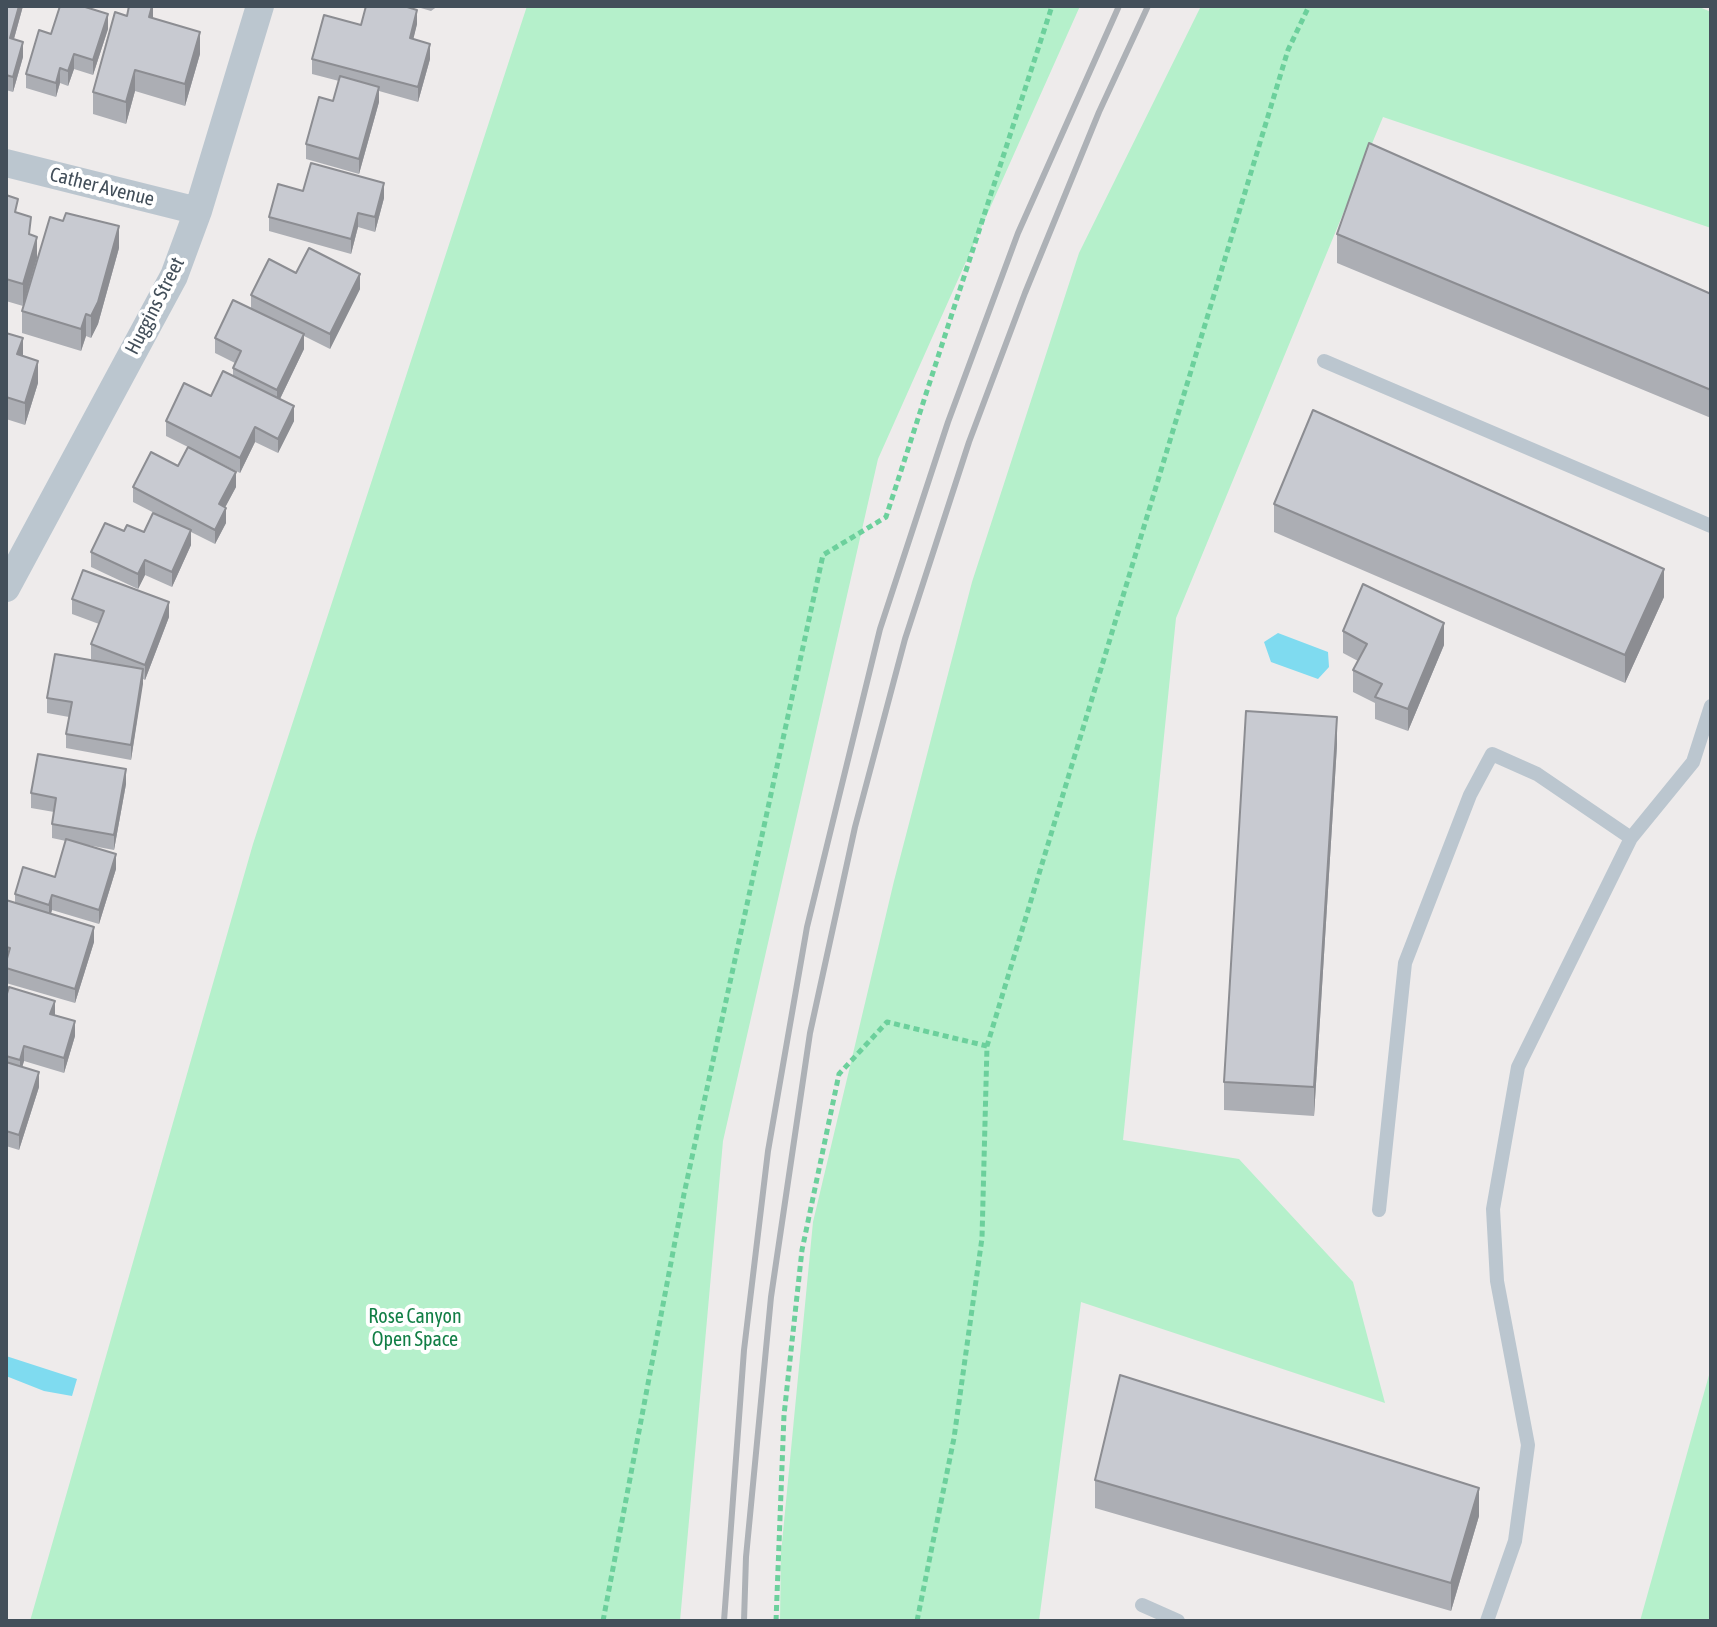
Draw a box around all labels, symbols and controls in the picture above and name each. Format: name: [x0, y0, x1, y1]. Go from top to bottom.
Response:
street label: Cather Avenue: [47, 162, 157, 212]
street label: Huggins Street: [120, 253, 190, 359]
park label: Rose Canyon Open Space: [368, 1305, 462, 1352]

